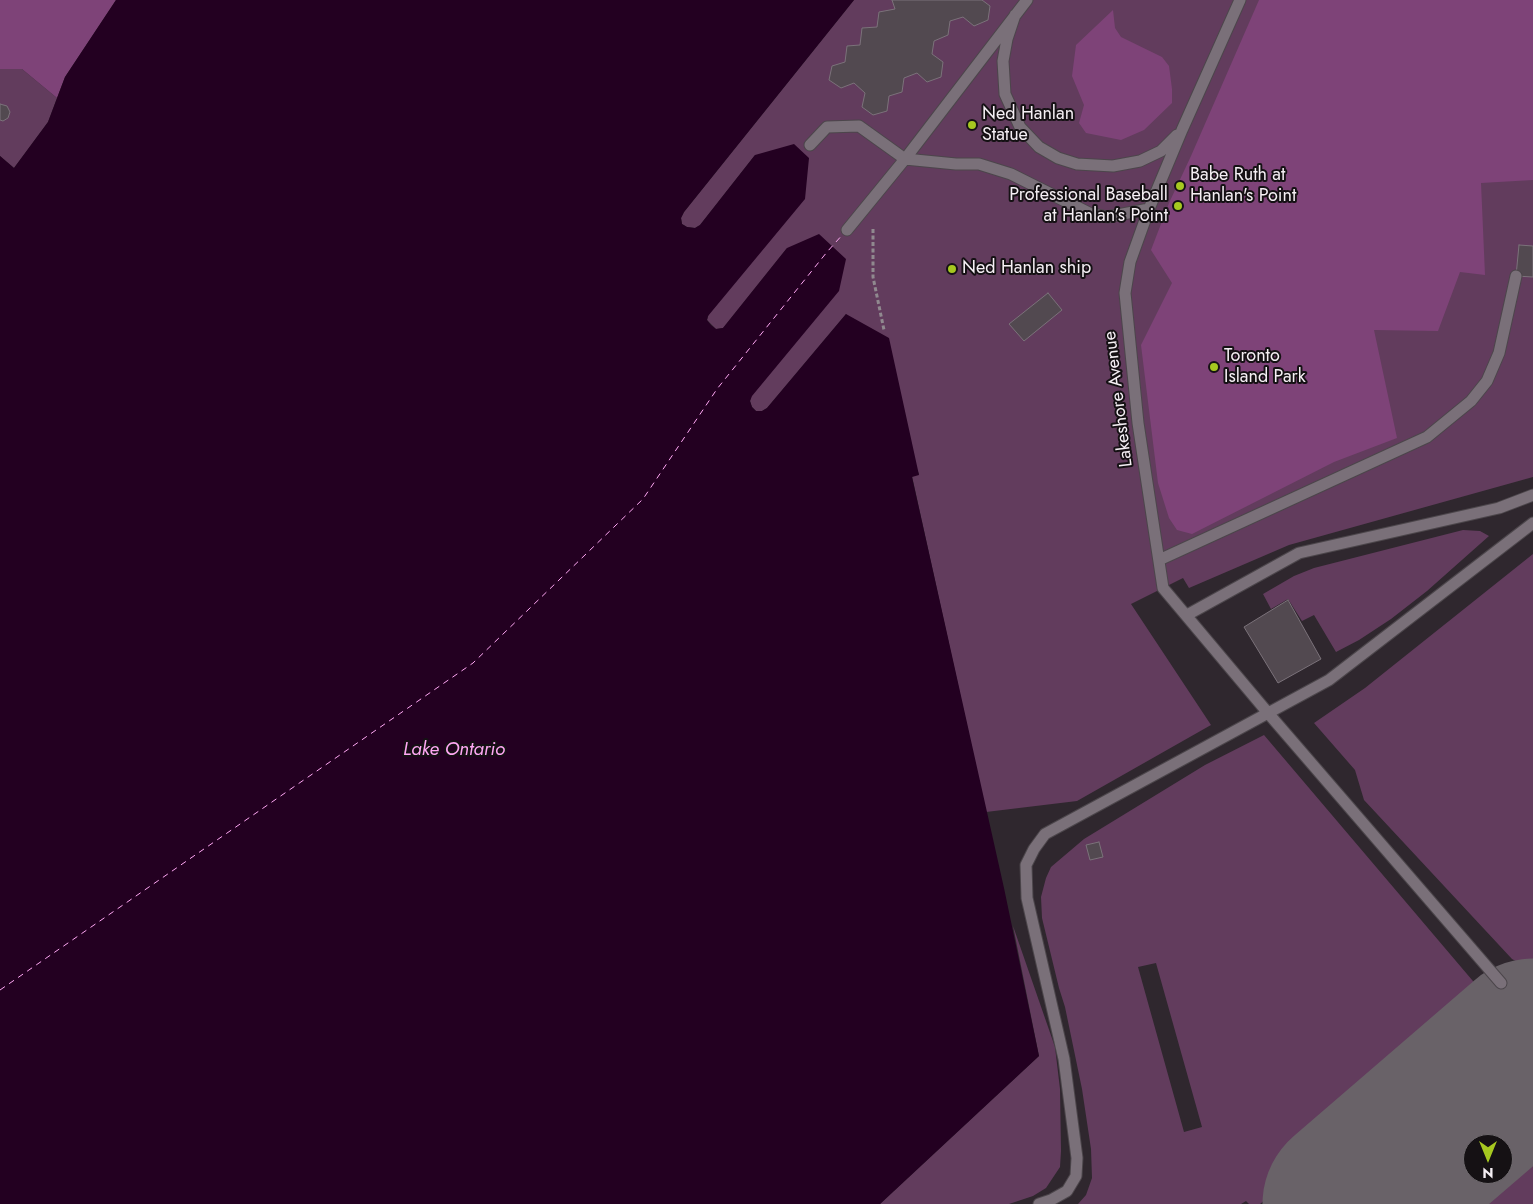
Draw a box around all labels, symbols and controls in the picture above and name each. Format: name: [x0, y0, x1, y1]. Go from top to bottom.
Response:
place label: Ned Hanlan Statue: [982, 104, 1074, 146]
marker: Ned Hanlan Statue: [966, 119, 978, 131]
place label: Babe Ruth at Hanlan's Point: [1190, 165, 1296, 208]
marker: Babe Ruth at Hanlan's Point: [1174, 180, 1186, 192]
place label: Professional Baseball at Hanlan’s Point: [1009, 185, 1168, 228]
marker: Professional Baseball at Hanlan’s Point: [1172, 200, 1184, 212]
place label: Ned Hanlan ship: [962, 258, 1091, 280]
marker: Ned Hanlan ship: [946, 263, 958, 275]
street label: Lakeshore Avenue: [1100, 330, 1138, 468]
place label: Toronto Island Park: [1224, 346, 1306, 388]
marker: Toronto Island Park: [1208, 361, 1220, 373]
water label: Lake Ontario: [403, 739, 505, 761]
north arrow: [1463, 1134, 1513, 1184]
text: N: [1482, 1163, 1494, 1183]

